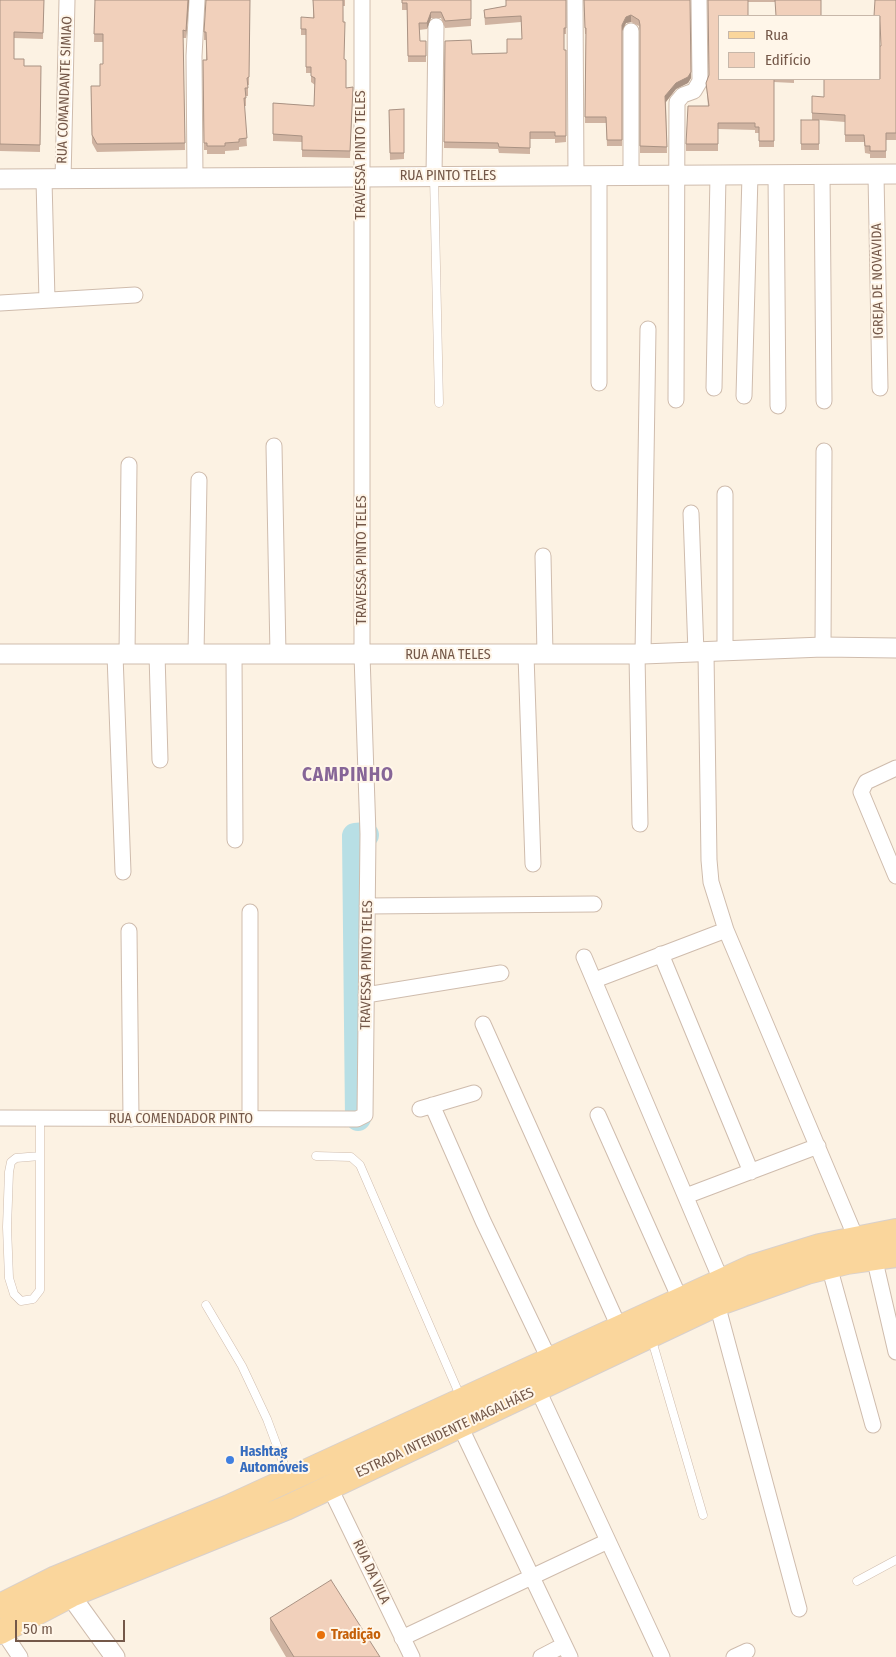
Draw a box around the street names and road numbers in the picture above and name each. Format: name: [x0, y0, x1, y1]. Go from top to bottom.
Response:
street label: RUA COMANDANTE SIMIAO: [54, 16, 76, 164]
street label: TRAVESSA PINTO TELES: [353, 90, 369, 220]
street label: RUA PINTO TELES: [400, 168, 496, 184]
street label: IGREJA DE NOVAVIDA: [869, 223, 887, 339]
street label: TRAVESSA PINTO TELES: [354, 495, 370, 625]
street label: RUA ANA TELES: [405, 647, 491, 663]
street label: TRAVESSA PINTO TELES: [357, 900, 377, 1030]
street label: RUA COMENDADOR PINTO: [109, 1111, 253, 1127]
street label: ESTRADA INTENDENTE MAGALHÃES: [353, 1384, 537, 1482]
street label: RUA DA VILA: [349, 1537, 393, 1607]

